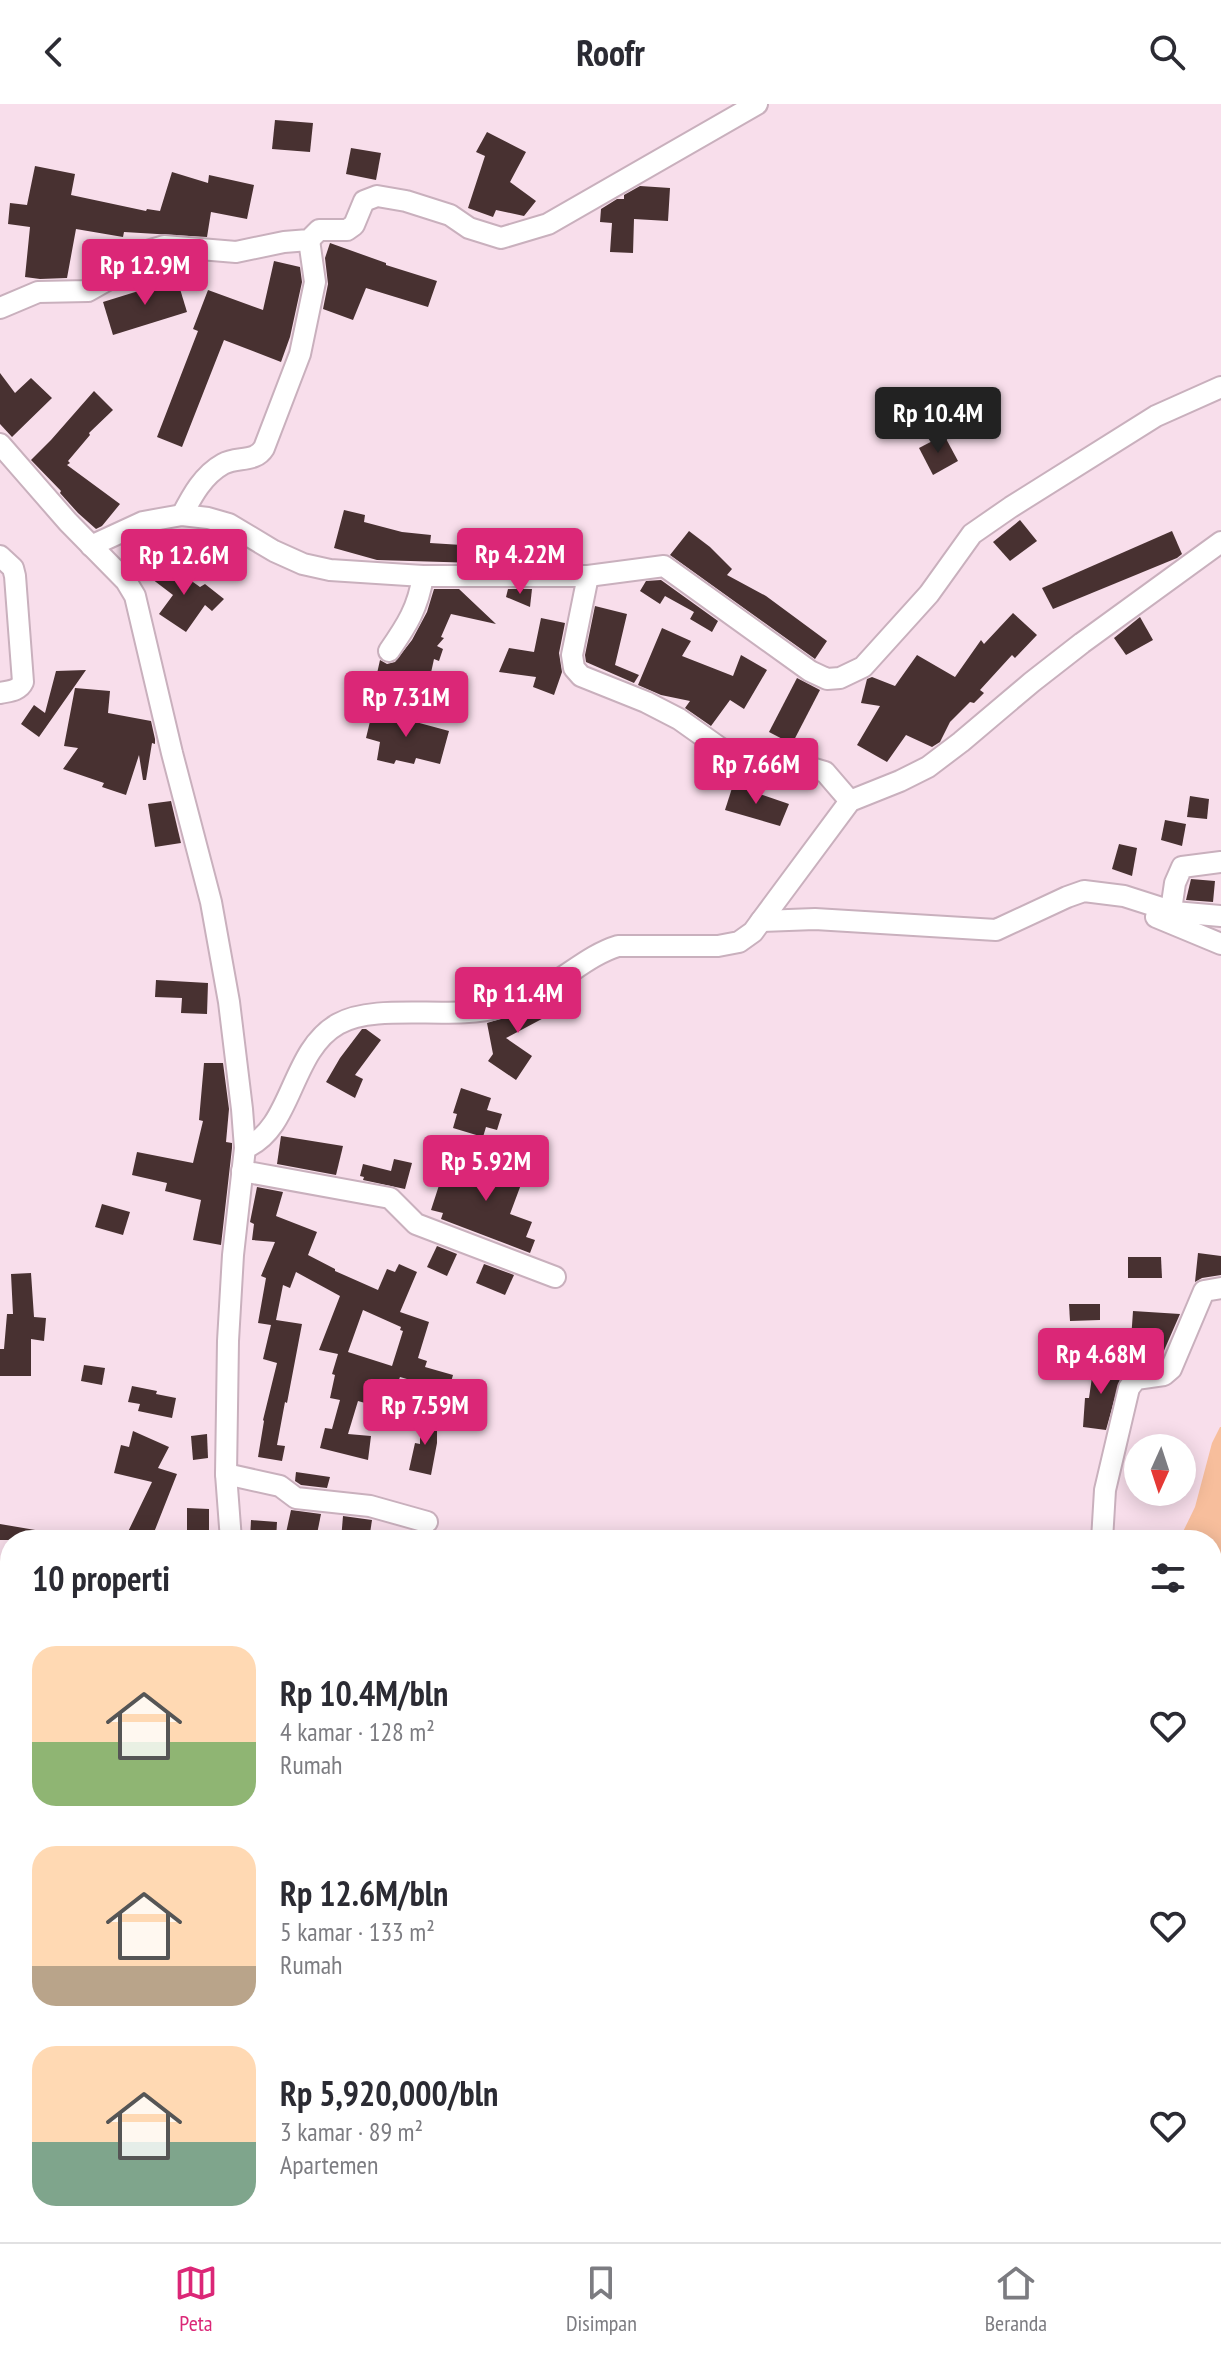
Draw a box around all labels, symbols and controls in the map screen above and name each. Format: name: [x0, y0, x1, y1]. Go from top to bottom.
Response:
text: Roofr: [576, 29, 645, 76]
icon: back: [32, 30, 76, 74]
icon: search: [1145, 30, 1189, 74]
pin: Rp 12.9M: [62, 239, 228, 307]
text: Rp 12.9M: [100, 248, 190, 281]
pin: Rp 10.4M: [855, 387, 1021, 455]
text: Rp 10.4M: [893, 396, 983, 429]
pin: Rp 4.22M: [437, 528, 603, 596]
pin: Rp 12.6M: [101, 529, 267, 597]
text: Rp 4.22M: [475, 537, 565, 570]
text: Rp 12.6M: [139, 538, 229, 571]
pin: Rp 7.31M: [323, 671, 489, 739]
text: Rp 7.31M: [362, 680, 450, 713]
pin: Rp 7.66M: [673, 738, 839, 806]
text: Rp 7.66M: [712, 747, 800, 780]
pin: Rp 11.4M: [435, 967, 601, 1035]
text: Rp 11.4M: [473, 976, 563, 1009]
pin: Rp 5.92M: [403, 1135, 569, 1203]
text: Rp 5.92M: [441, 1144, 531, 1177]
pin: Rp 4.68M: [1018, 1328, 1184, 1396]
text: Rp 4.68M: [1056, 1337, 1146, 1370]
pin: Rp 7.59M: [342, 1379, 508, 1447]
text: Rp 7.59M: [381, 1388, 469, 1421]
north arrow: [1124, 1434, 1196, 1506]
map controls: [1124, 1434, 1196, 1506]
text: 10 properti: [32, 1556, 170, 1600]
icon: filters: [1146, 1556, 1190, 1600]
text: Rp 10.4M/bln: [280, 1671, 448, 1715]
icon: home: [96, 1678, 192, 1774]
icon: heart: [1146, 1704, 1190, 1748]
text: 4 kamar · 128 m²: [280, 1715, 435, 1748]
text: Rumah: [280, 1748, 343, 1781]
text: Rp 12.6M/bln: [280, 1871, 448, 1915]
icon: home: [96, 1878, 192, 1974]
icon: heart: [1146, 1904, 1190, 1948]
text: 5 kamar · 133 m²: [280, 1915, 435, 1948]
text: Rumah: [280, 1948, 343, 1981]
text: Rp 5,920,000/bln: [280, 2071, 498, 2115]
icon: home: [96, 2078, 192, 2174]
icon: heart: [1146, 2104, 1190, 2148]
text: 3 kamar · 89 m²: [280, 2115, 423, 2148]
text: Apartemen: [280, 2148, 379, 2181]
tab: Peta: [174, 2261, 218, 2337]
tab: Disimpan: [566, 2261, 637, 2337]
tab: Beranda: [985, 2261, 1047, 2337]

